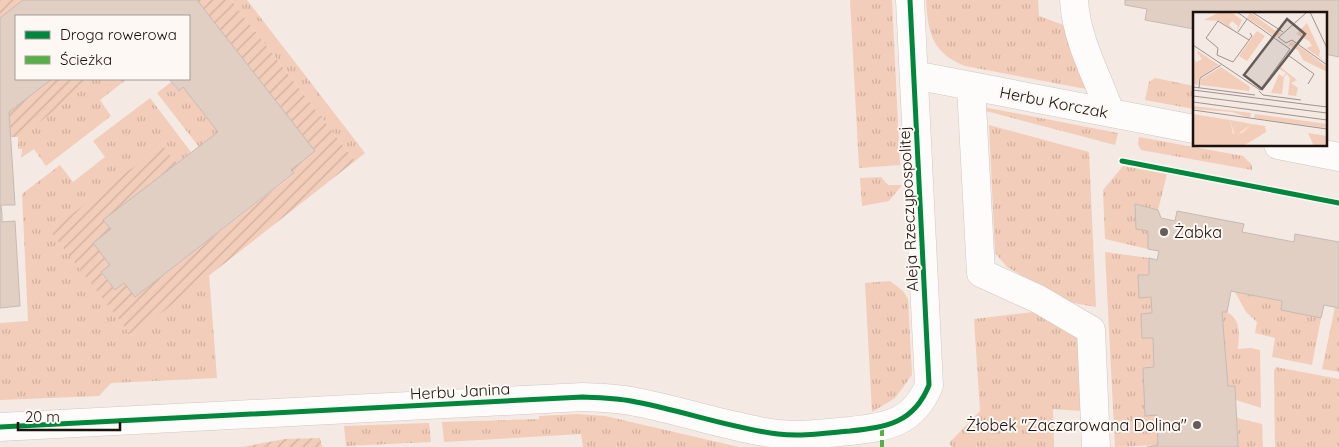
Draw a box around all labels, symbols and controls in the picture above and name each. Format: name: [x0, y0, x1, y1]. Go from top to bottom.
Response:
inset map: [1193, 12, 1326, 146]
legend: [15, 15, 190, 80]
text: Droga rowerowa: [60, 25, 177, 44]
text: Ścieżka: [60, 50, 112, 69]
street label: Herbu Korczak: [998, 82, 1110, 122]
street label: Aleja Rzeczypospolitej: [894, 126, 922, 292]
place label: Żabka: [1174, 222, 1222, 242]
marker: Żabka: [1158, 226, 1170, 238]
street label: Herbu Janina: [409, 378, 511, 404]
scale bar: [18, 400, 120, 432]
text: 20 m: [25, 407, 60, 426]
place label: Żłobek "Zaczarowana Dolina": [966, 415, 1187, 435]
marker: Żłobek "Zaczarowana Dolina": [1191, 419, 1203, 431]

